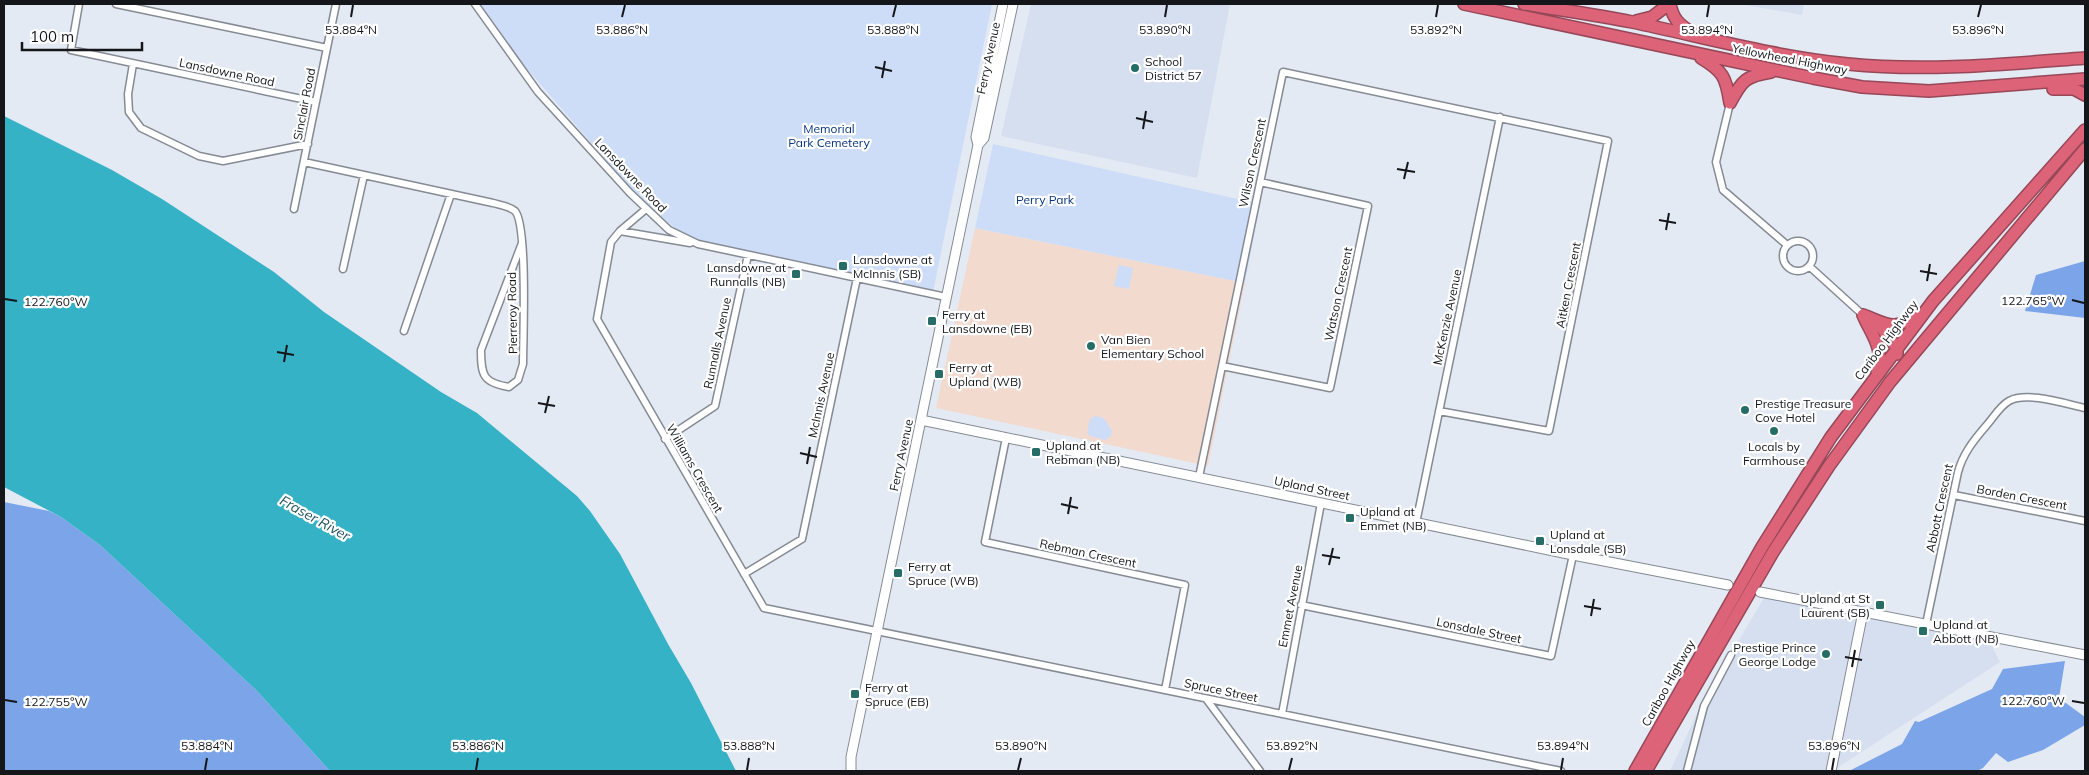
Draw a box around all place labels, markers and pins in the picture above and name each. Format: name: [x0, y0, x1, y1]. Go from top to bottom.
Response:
place label: School District 57: [1145, 54, 1202, 83]
marker: School District 57: [1129, 62, 1141, 74]
place label: Lansdowne at McInnis (SB): [853, 252, 932, 281]
place label: Lansdowne at Runnalls (NB): [707, 260, 786, 289]
marker: Lansdowne at McInnis (SB): [837, 260, 849, 272]
marker: Lansdowne at Runnalls (NB): [790, 268, 802, 280]
place label: Ferry at Lansdowne (EB): [942, 307, 1033, 336]
marker: Ferry at Lansdowne (EB): [926, 315, 938, 327]
place label: Van Bien Elementary School: [1101, 332, 1204, 361]
marker: Van Bien Elementary School: [1085, 340, 1097, 352]
place label: Ferry at Upland (WB): [949, 360, 1022, 389]
marker: Ferry at Upland (WB): [933, 368, 945, 380]
place label: Prestige Treasure Cove Hotel: [1755, 396, 1851, 425]
marker: Prestige Treasure Cove Hotel: [1739, 404, 1751, 416]
marker: Locals by Farmhouse: [1768, 425, 1780, 437]
place label: Upland at Rebman (NB): [1046, 438, 1121, 467]
place label: Locals by Farmhouse: [1743, 439, 1805, 468]
marker: Upland at Rebman (NB): [1030, 446, 1042, 458]
place label: Upland at Emmet (NB): [1360, 504, 1427, 533]
marker: Upland at Emmet (NB): [1344, 512, 1356, 524]
place label: Upland at Lonsdale (SB): [1550, 527, 1627, 556]
marker: Upland at Lonsdale (SB): [1534, 535, 1546, 547]
place label: Ferry at Spruce (WB): [908, 559, 979, 588]
marker: Ferry at Spruce (WB): [892, 567, 904, 579]
place label: Upland at St Laurent (SB): [1800, 591, 1870, 620]
marker: Upland at St Laurent (SB): [1874, 599, 1886, 611]
place label: Upland at Abbott (NB): [1933, 617, 1999, 646]
marker: Upland at Abbott (NB): [1917, 625, 1929, 637]
place label: Prestige Prince George Lodge: [1733, 640, 1816, 669]
marker: Prestige Prince George Lodge: [1820, 648, 1832, 660]
place label: Ferry at Spruce (EB): [865, 680, 929, 709]
marker: Ferry at Spruce (EB): [849, 688, 861, 700]

